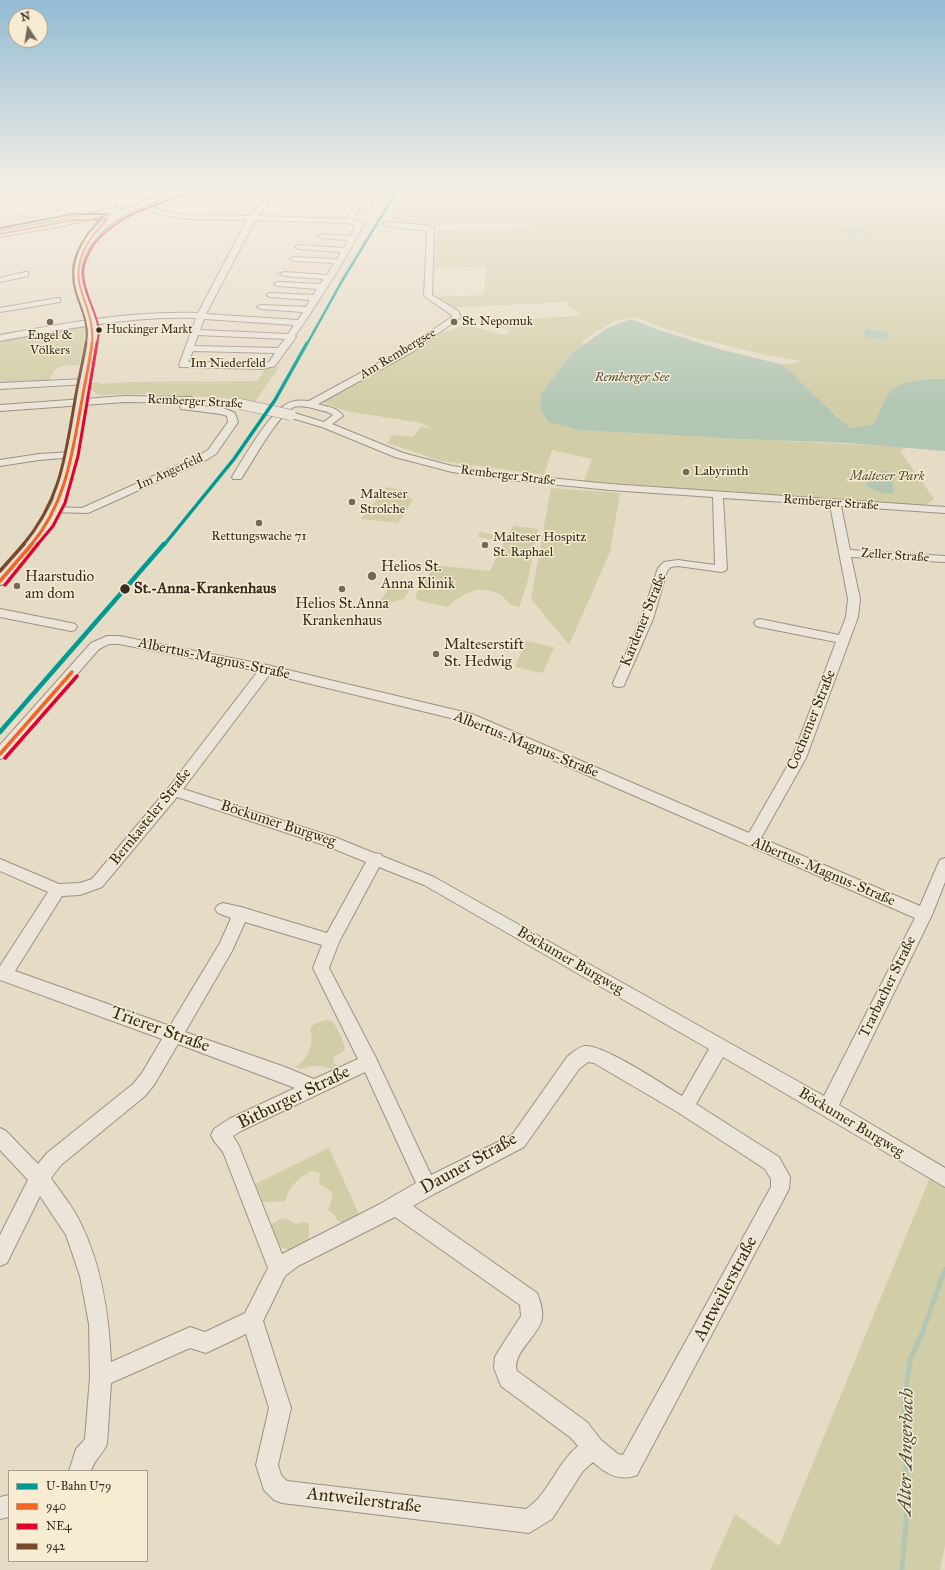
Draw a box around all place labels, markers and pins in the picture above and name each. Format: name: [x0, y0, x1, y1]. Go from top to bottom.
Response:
place label: St. Nepomuk: [462, 314, 533, 330]
marker: Engel & Völkers: [45, 317, 55, 327]
marker: St. Nepomuk: [449, 317, 459, 327]
place label: Huckinger Markt: [106, 323, 192, 337]
marker: Huckinger Markt: [94, 325, 104, 335]
place label: Engel & Völkers: [27, 328, 73, 359]
place label: Labyrinth: [694, 464, 749, 480]
marker: Labyrinth: [681, 467, 691, 477]
place label: Malteser Strolche: [360, 487, 407, 518]
marker: Malteser Strolche: [347, 497, 357, 507]
marker: Rettungswache 71: [254, 518, 264, 528]
place label: Rettungswache 71: [211, 529, 307, 545]
place label: Malteser Hospitz St. Raphael: [493, 530, 586, 561]
marker: Malteser Hospitz St. Raphael: [480, 540, 490, 550]
place label: Helios St. Anna Klinik: [381, 558, 455, 593]
place label: Haarstudio am dom: [25, 568, 94, 603]
marker: Helios St. Anna Klinik: [366, 570, 378, 582]
place label: St.-Anna-Krankenhaus: [134, 580, 276, 598]
marker: Haarstudio am dom: [12, 581, 22, 591]
marker: St.-Anna-Krankenhaus: [118, 582, 132, 596]
marker: Helios St.Anna Krankenhaus: [337, 584, 347, 594]
place label: Helios St.Anna Krankenhaus: [295, 595, 389, 630]
place label: Malteserstift St. Hedwig: [444, 636, 524, 671]
marker: Malteserstift St. Hedwig: [431, 649, 441, 659]

